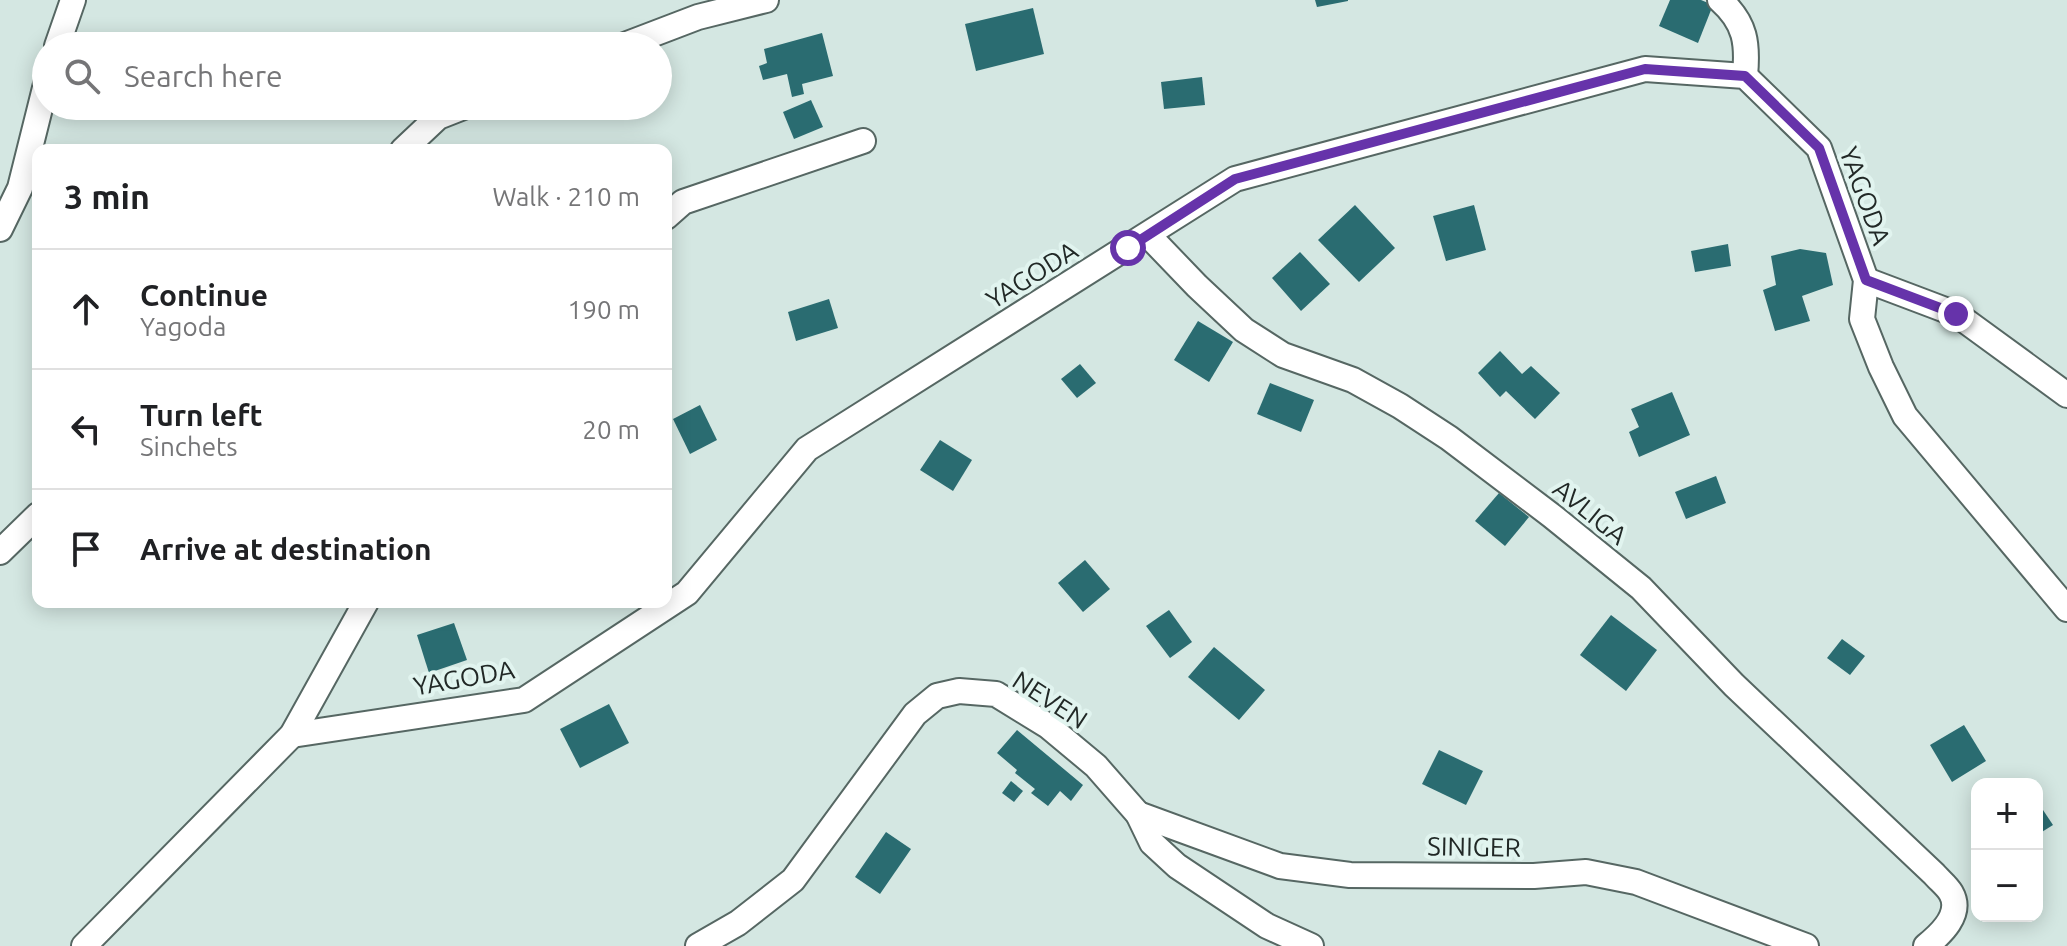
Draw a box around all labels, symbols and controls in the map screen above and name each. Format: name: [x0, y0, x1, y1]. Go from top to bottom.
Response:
search box: [32, 32, 672, 120]
icon: search: [60, 54, 104, 98]
text: Search here: [124, 59, 283, 93]
street label: YAGODA: [1834, 143, 1897, 249]
text: 3 min: [64, 177, 150, 215]
text: Walk · 210 m: [492, 182, 640, 211]
route start: [1110, 230, 1146, 266]
street label: YAGODA: [981, 235, 1083, 314]
text: Continue: [140, 278, 268, 312]
icon: ahead: [64, 287, 108, 331]
text: 190 m: [568, 295, 640, 324]
route end: [1938, 296, 1974, 332]
text: Yagoda: [140, 312, 226, 341]
text: Turn left: [140, 398, 262, 432]
icon: left: [64, 407, 108, 451]
text: 20 m: [582, 415, 640, 444]
text: Sinchets: [140, 432, 238, 461]
street label: AVLIGA: [1548, 473, 1633, 550]
icon: arrive: [64, 527, 108, 571]
text: Arrive at destination: [140, 532, 432, 566]
street label: YAGODA: [411, 654, 517, 701]
street label: NEVEN: [1008, 665, 1093, 734]
map controls: [1971, 778, 2043, 922]
button: +: [1971, 778, 2043, 850]
street label: SINIGER: [1427, 831, 1521, 862]
button: −: [1971, 850, 2043, 922]

